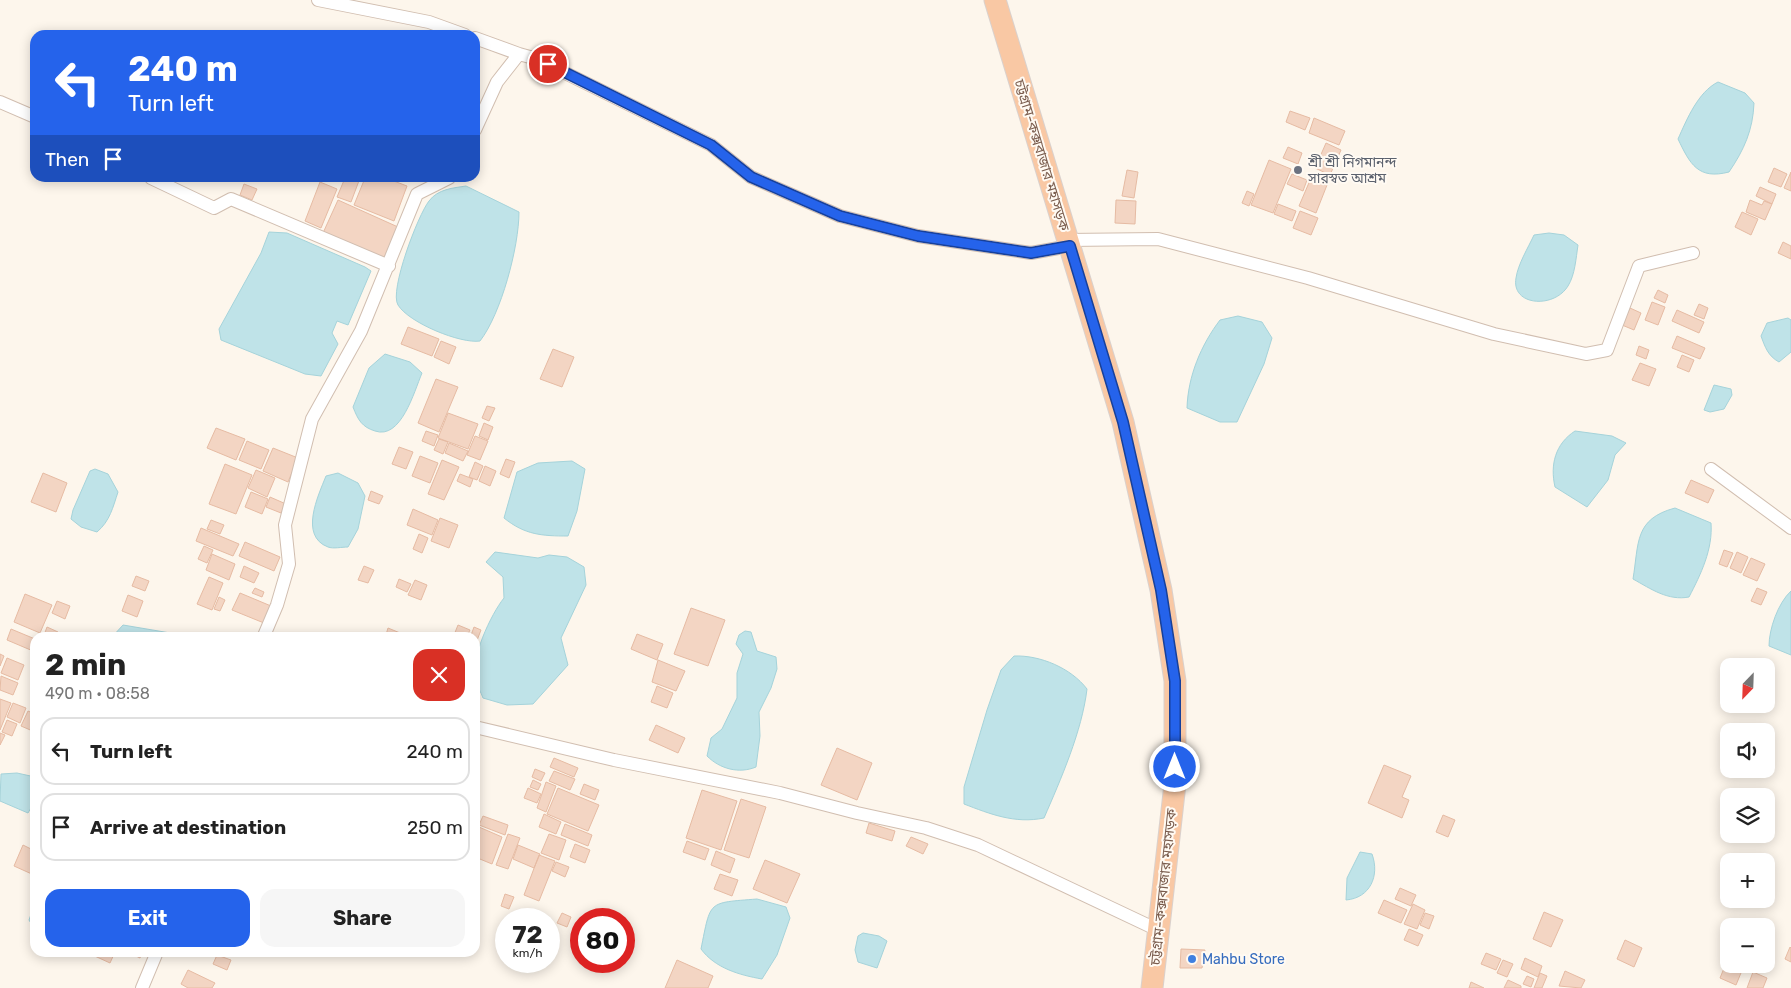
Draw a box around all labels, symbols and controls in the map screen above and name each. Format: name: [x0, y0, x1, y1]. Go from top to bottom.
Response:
pin: [527, 43, 569, 85]
text: 240 m: [128, 48, 238, 90]
icon: left: [45, 50, 110, 115]
icon: arrive: [534, 50, 562, 78]
street label: চট্টগ্রাম-কক্সবাজার মহাসড়ক: [1010, 76, 1073, 234]
text: Turn left: [128, 90, 214, 117]
icon: arrive: [99, 145, 127, 173]
text: Then: [45, 148, 89, 171]
place label: শ্রী শ্রী নিগমানন্দ সারস্বত আশ্রম: [1307, 154, 1397, 187]
marker: শ্রী শ্রী নিগমানন্দ সারস্বত আশ্রম: [1292, 164, 1304, 176]
text: 2 min: [45, 647, 126, 683]
button: close: [413, 649, 465, 701]
north arrow: [1720, 658, 1775, 712]
map controls: [1720, 658, 1775, 973]
text: 490 m · 08:58: [45, 684, 150, 703]
button: sound: [1720, 723, 1775, 778]
icon: left: [47, 737, 75, 765]
text: Turn left: [90, 740, 172, 763]
text: 240 m: [407, 740, 463, 763]
position arrow: [1148, 740, 1200, 792]
button: layers: [1720, 788, 1775, 843]
street label: চট্টগ্রাম-কক্সবাজার মহাসড়ক: [1147, 807, 1180, 967]
icon: arrive: [47, 813, 75, 841]
text: Arrive at destination: [90, 816, 286, 839]
text: 250 m: [407, 816, 463, 839]
button: +: [1720, 853, 1775, 908]
button: Exit: [45, 889, 250, 947]
button: Share: [260, 889, 465, 947]
speed limit sign: 80: [570, 908, 635, 973]
button: −: [1720, 918, 1775, 973]
text: 72: [512, 920, 543, 949]
text: km/h: [513, 946, 542, 960]
place label: Mahbu Store: [1202, 951, 1285, 968]
marker: Mahbu Store: [1186, 953, 1198, 965]

